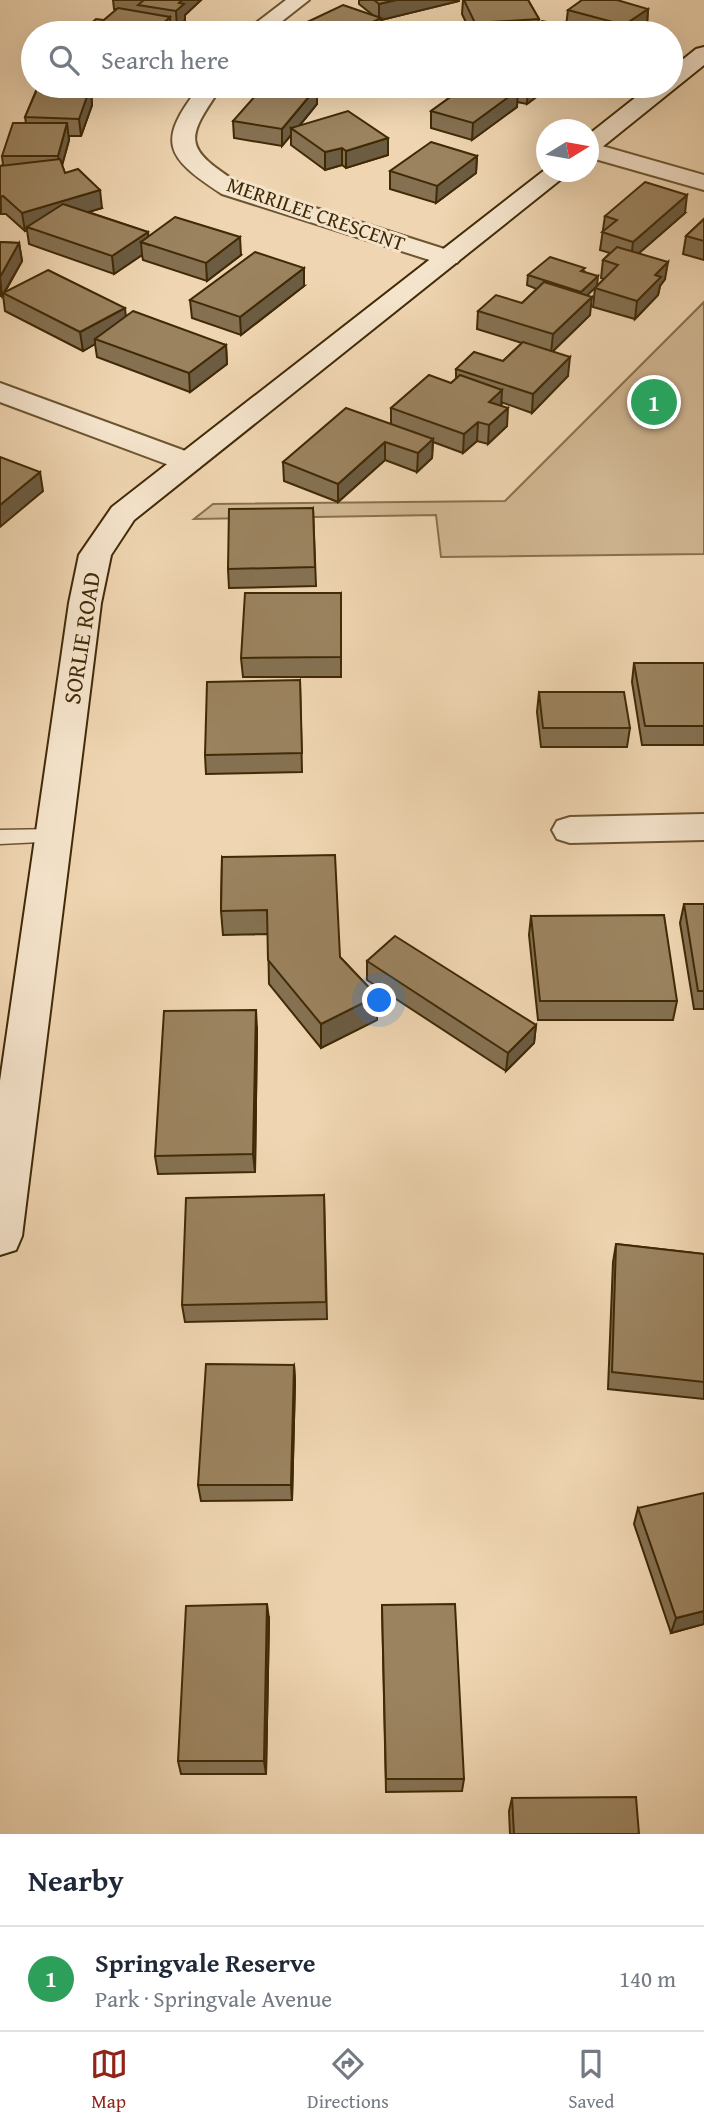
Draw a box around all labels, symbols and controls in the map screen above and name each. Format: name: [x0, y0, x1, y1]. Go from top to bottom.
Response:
search box: [21, 21, 683, 98]
text: Search here: [101, 40, 229, 79]
icon: search: [45, 41, 83, 79]
north arrow: [536, 119, 599, 182]
street label: MERRILEE CRESCENT: [223, 169, 410, 259]
pin: 1: [631, 376, 677, 428]
street label: SORLIE ROAD: [54, 569, 109, 707]
your location: [362, 983, 396, 1017]
text: Nearby: [28, 1858, 124, 1902]
text: Springvale Reserve: [95, 1943, 315, 1982]
text: 1: [45, 1962, 57, 1995]
text: 140 m: [619, 1962, 676, 1995]
text: Park · Springvale Avenue: [95, 1982, 332, 2015]
tab: Map: [90, 2045, 128, 2115]
tab: Directions: [307, 2045, 389, 2115]
tab: Saved: [568, 2045, 614, 2115]

